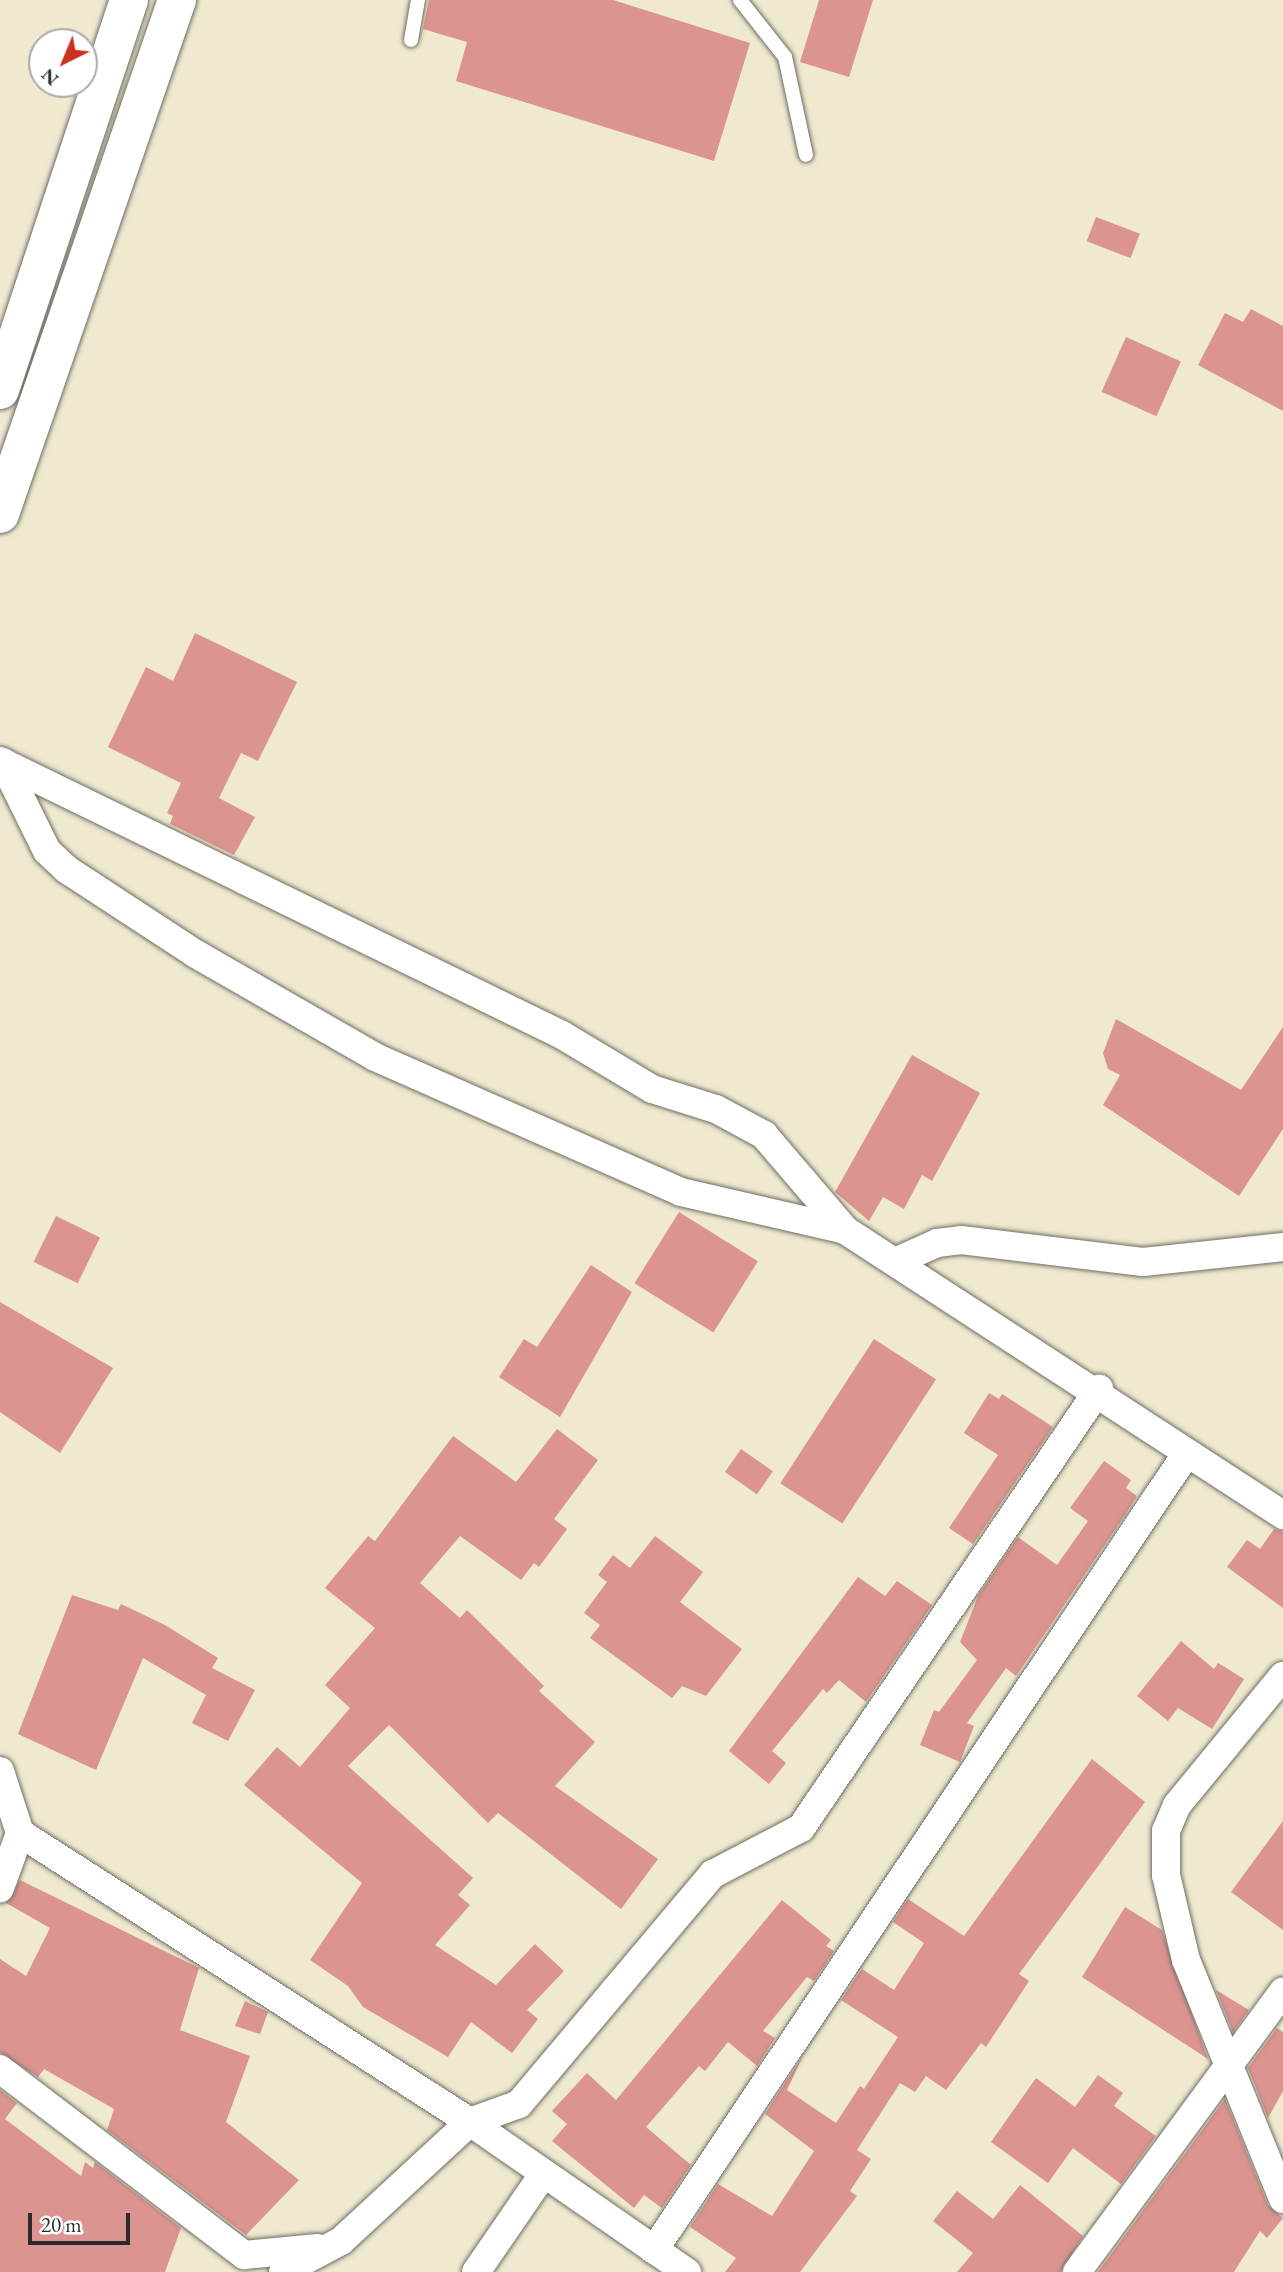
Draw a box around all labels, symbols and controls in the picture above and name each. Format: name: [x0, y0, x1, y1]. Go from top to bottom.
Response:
north arrow: [28, 28, 98, 98]
text: N: [36, 63, 64, 92]
scale bar: [32, 2198, 133, 2242]
text: 20 m: [41, 2211, 82, 2238]

